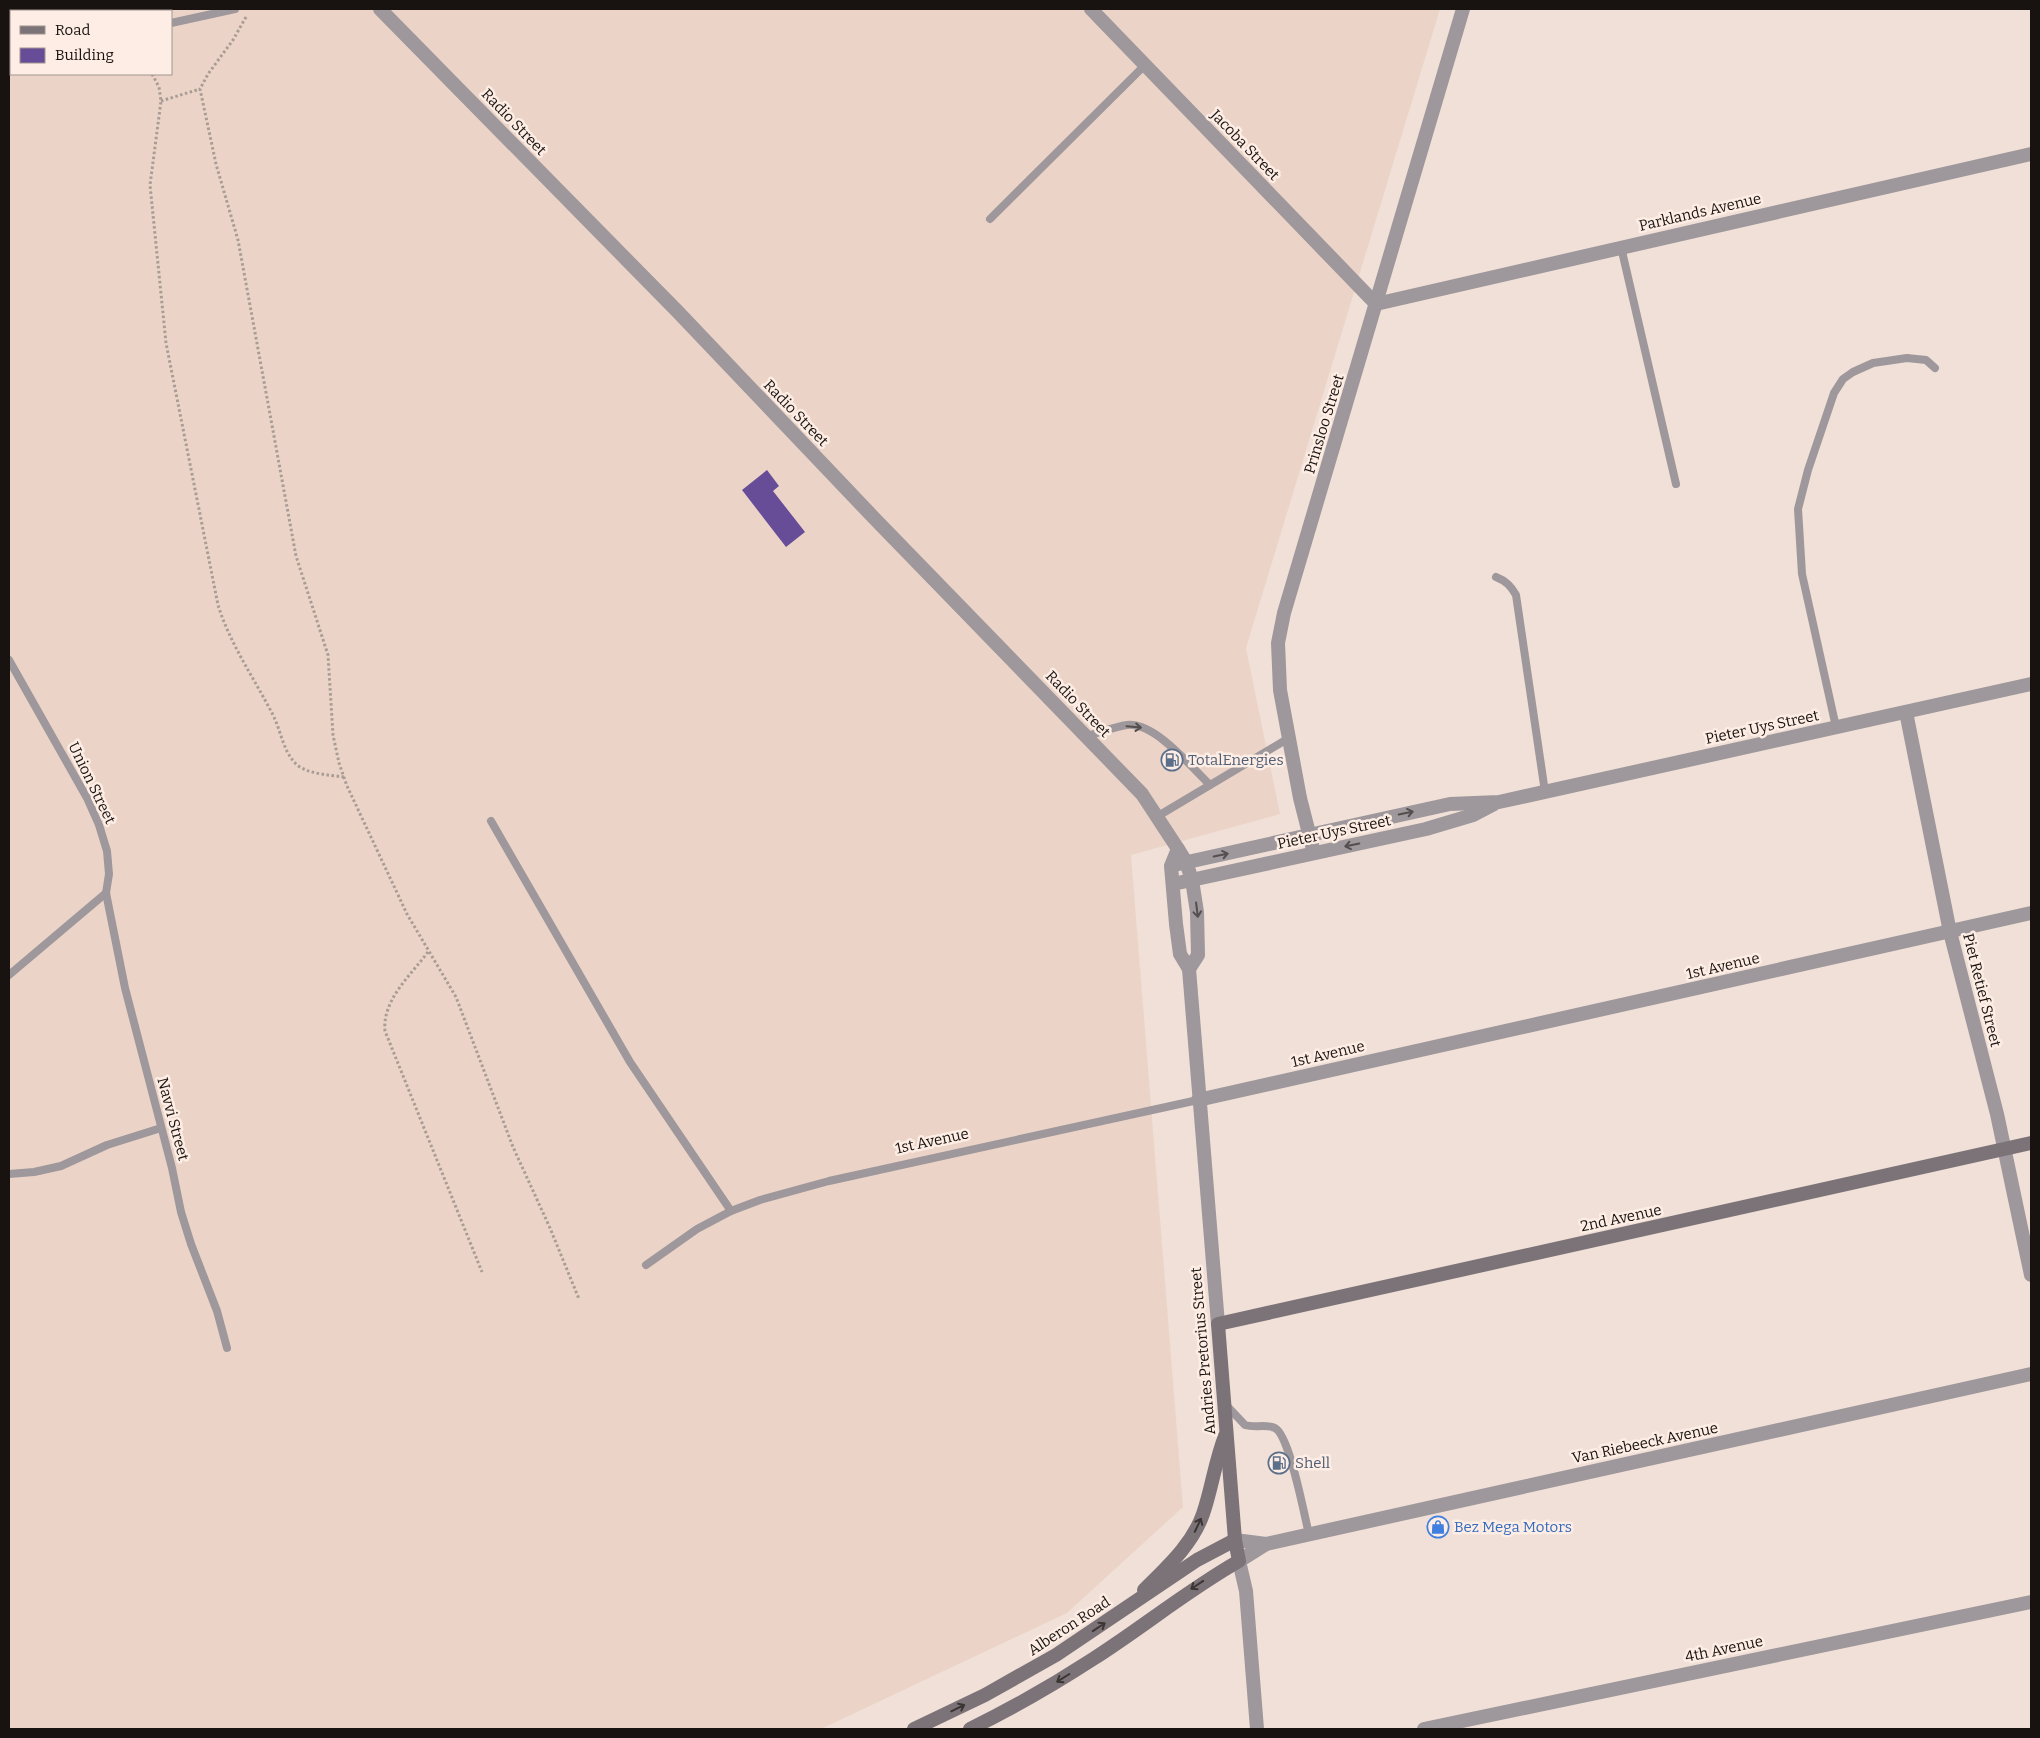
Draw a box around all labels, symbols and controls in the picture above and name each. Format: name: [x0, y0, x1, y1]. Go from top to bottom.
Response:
legend: [10, 10, 172, 75]
text: Road: [55, 21, 90, 39]
text: Building: [55, 46, 114, 64]
street label: Radio Street: [478, 85, 550, 159]
street label: Jacoba Street: [1206, 105, 1284, 184]
street label: Parklands Avenue: [1637, 189, 1763, 235]
street label: Prinsloo Street: [1300, 371, 1348, 476]
street label: Radio Street: [760, 376, 832, 450]
street label: Radio Street: [1042, 667, 1114, 741]
street label: Pieter Uys Street: [1704, 706, 1821, 748]
one-way arrow: [1125, 722, 1141, 731]
street label: Union Street: [64, 739, 120, 827]
fuel station icon: TotalEnergies: [1160, 748, 1184, 772]
place label: TotalEnergies: [1188, 751, 1284, 769]
one-way arrow: [1398, 808, 1414, 818]
street label: Pieter Uys Street: [1276, 811, 1393, 853]
one-way arrow: [1345, 841, 1361, 850]
one-way arrow: [1213, 850, 1229, 859]
one-way arrow: [1192, 901, 1202, 917]
street label: Piet Retief Street: [1959, 931, 2005, 1049]
street label: 1st Avenue: [1685, 949, 1761, 983]
street label: 1st Avenue: [1290, 1037, 1366, 1071]
street label: Navvi Street: [153, 1075, 193, 1163]
street label: 1st Avenue: [894, 1124, 970, 1158]
street label: 2nd Avenue: [1579, 1201, 1663, 1235]
street label: Andries Pretorius Street: [1187, 1266, 1219, 1435]
street label: Van Riebeeck Avenue: [1570, 1419, 1720, 1467]
fuel station icon: Shell: [1267, 1451, 1291, 1475]
place label: Shell: [1295, 1454, 1330, 1472]
shop icon: Bez Mega Motors: [1426, 1515, 1450, 1539]
one-way arrow: [1193, 1517, 1203, 1532]
place label: Bez Mega Motors: [1454, 1518, 1572, 1536]
one-way arrow: [1191, 1581, 1205, 1591]
street label: Alberon Road: [1025, 1593, 1114, 1659]
one-way arrow: [1091, 1622, 1105, 1632]
street label: 4th Avenue: [1683, 1632, 1765, 1666]
one-way arrow: [1057, 1673, 1071, 1683]
one-way arrow: [950, 1703, 965, 1712]

